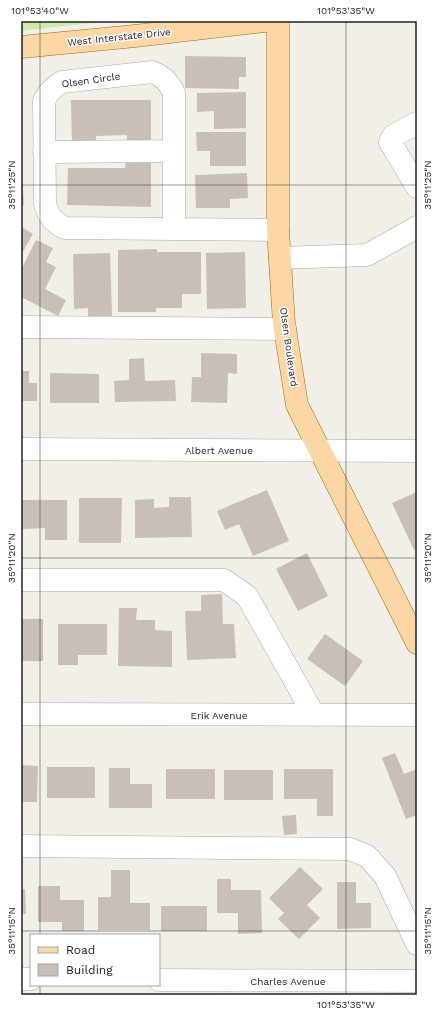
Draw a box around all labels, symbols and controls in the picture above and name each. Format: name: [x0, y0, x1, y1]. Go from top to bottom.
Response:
text: 101°53'40"W: [11, 5, 69, 16]
text: 101°53'35"W: [317, 5, 375, 16]
street label: West Interstate Drive: [67, 26, 171, 48]
street label: Olsen Circle: [61, 70, 121, 90]
text: 35°11'25"N: [6, 160, 17, 210]
text: 35°11'25"N: [422, 160, 433, 210]
street label: Olsen Boulevard: [278, 307, 300, 387]
street label: Albert Avenue: [185, 445, 253, 456]
text: 35°11'20"N: [6, 533, 17, 583]
text: 35°11'20"N: [422, 533, 433, 583]
street label: Erik Avenue: [191, 710, 248, 721]
text: 35°11'15"N: [6, 907, 17, 955]
text: 35°11'15"N: [422, 907, 433, 955]
legend: [30, 934, 160, 986]
text: Road: [66, 943, 95, 957]
text: Building: [66, 963, 113, 977]
street label: Charles Avenue: [250, 976, 326, 987]
text: 101°53'35"W: [317, 999, 375, 1010]

